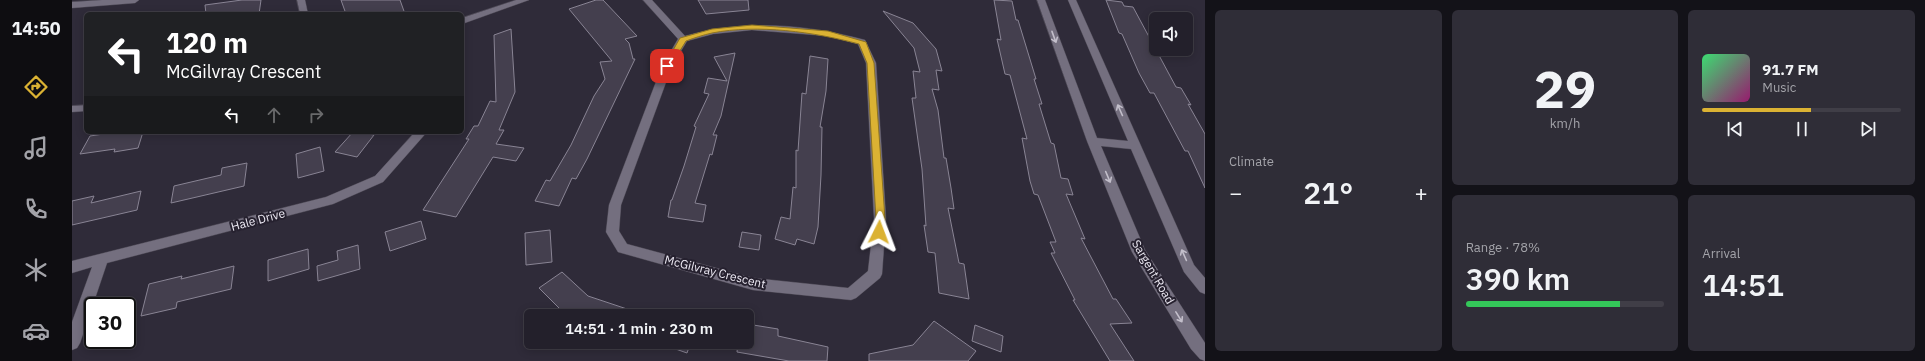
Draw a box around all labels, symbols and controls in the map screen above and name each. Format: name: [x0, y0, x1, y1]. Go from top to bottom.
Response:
map controls: [1149, 12, 1193, 56]
button: sound: [1149, 12, 1193, 56]
text: 14:50: [11, 17, 61, 40]
text: 120 m: [166, 24, 248, 61]
icon: left: [100, 28, 152, 80]
one-way arrow: [1051, 30, 1059, 42]
pin: [650, 49, 684, 83]
icon: arrive: [656, 55, 678, 77]
text: 29: [1534, 55, 1596, 122]
text: McGilvray Crescent: [166, 60, 321, 83]
text: 91.7 FM: [1762, 60, 1819, 79]
icon: directions: [22, 73, 50, 101]
text: Music: [1762, 79, 1796, 96]
icon: left: [221, 104, 243, 126]
icon: ahead: [263, 104, 285, 126]
icon: right: [305, 104, 327, 126]
one-way arrow: [1116, 104, 1123, 116]
text: km/h: [1550, 115, 1580, 132]
icon: previous: [1724, 118, 1746, 140]
icon: pause: [1791, 118, 1813, 140]
icon: next: [1857, 118, 1879, 140]
icon: music: [22, 134, 50, 162]
text: Climate: [1229, 153, 1274, 170]
one-way arrow: [1104, 170, 1112, 182]
text: 21°: [1303, 173, 1353, 212]
text: −: [1229, 178, 1242, 207]
text: +: [1414, 178, 1428, 207]
icon: phone: [22, 195, 50, 223]
street label: Hale Drive: [229, 205, 287, 234]
position arrow: [858, 211, 900, 253]
street label: Sargent Road: [1129, 237, 1178, 307]
text: Range · 78%: [1466, 239, 1540, 256]
text: Arrival: [1702, 245, 1740, 262]
one-way arrow: [1179, 250, 1187, 262]
street label: McGilvray Crescent: [663, 252, 767, 291]
icon: climate: [22, 256, 50, 284]
text: 390 km: [1466, 259, 1570, 298]
text: 14:51: [1702, 265, 1784, 304]
speed limit sign: 30: [84, 297, 136, 349]
one-way arrow: [1176, 311, 1184, 323]
icon: car: [22, 317, 50, 345]
text: 14:51 · 1 min · 230 m: [565, 319, 713, 338]

